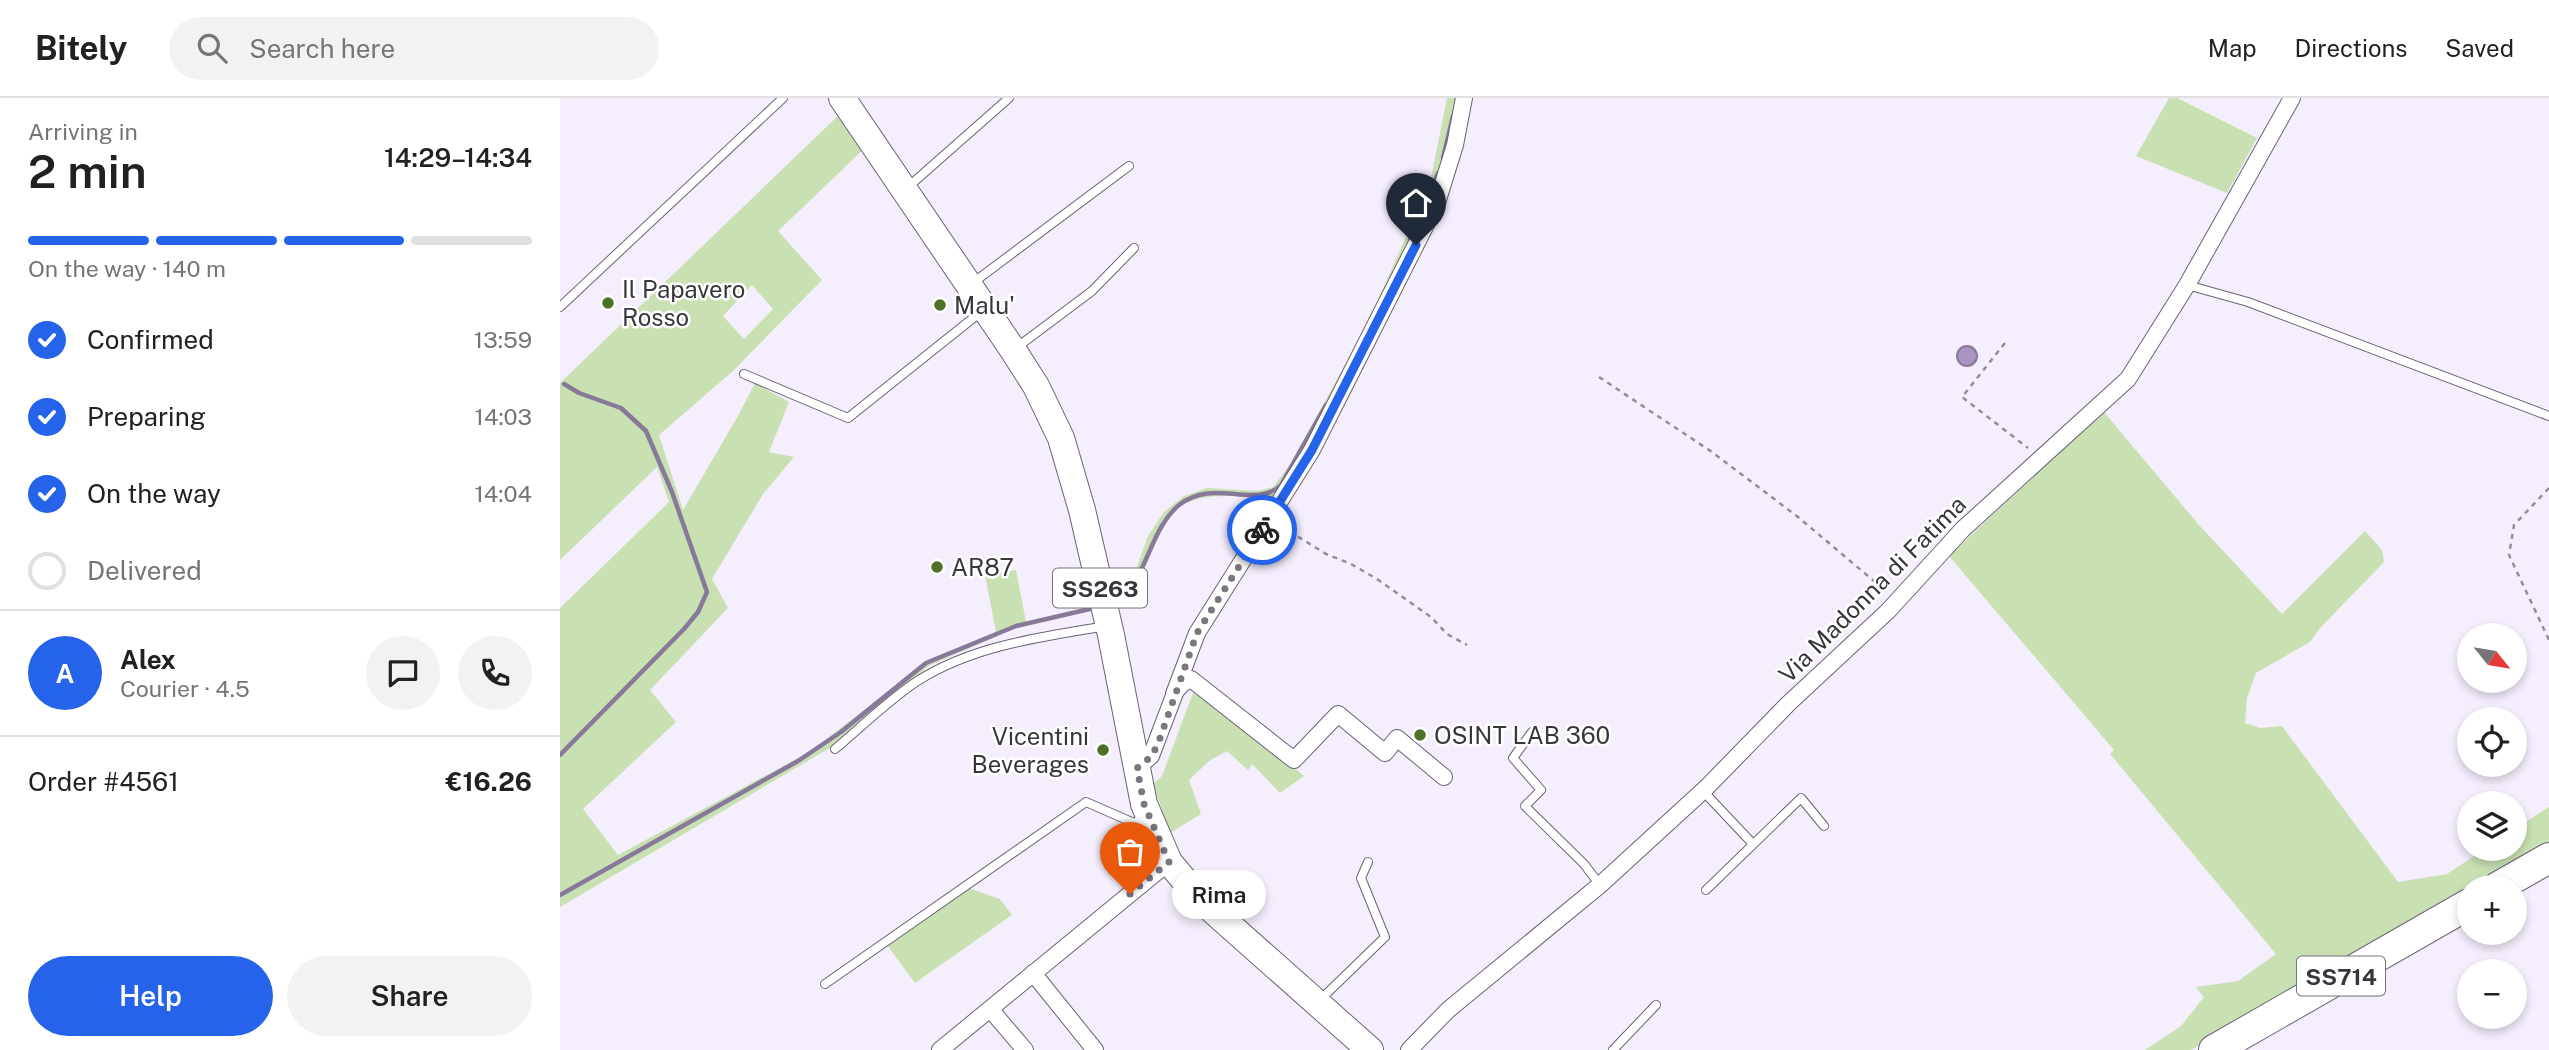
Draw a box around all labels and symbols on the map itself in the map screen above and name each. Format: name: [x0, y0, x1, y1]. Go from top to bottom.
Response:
pin: [1386, 173, 1446, 245]
place label: Il Papavero Rosso: [622, 275, 745, 331]
place label: Malu': [954, 291, 1015, 319]
marker: Il Papavero Rosso: [600, 295, 616, 311]
marker: Malu': [932, 297, 948, 313]
street label: Via Madonna di Fatima: [1773, 490, 1971, 688]
courier: [1227, 495, 1297, 565]
place label: AR87: [951, 553, 1014, 581]
marker: AR87: [929, 559, 945, 575]
road number: SS263: [1053, 568, 1147, 608]
north arrow: [2457, 623, 2527, 693]
place label: OSINT LAB 360: [1434, 721, 1610, 749]
place label: Vicentini Beverages: [972, 722, 1089, 778]
marker: OSINT LAB 360: [1412, 727, 1428, 743]
marker: Vicentini Beverages: [1095, 742, 1111, 758]
pin: [1100, 822, 1160, 894]
callout: Rima: [1172, 870, 1266, 918]
road number: SS714: [2297, 956, 2385, 996]

